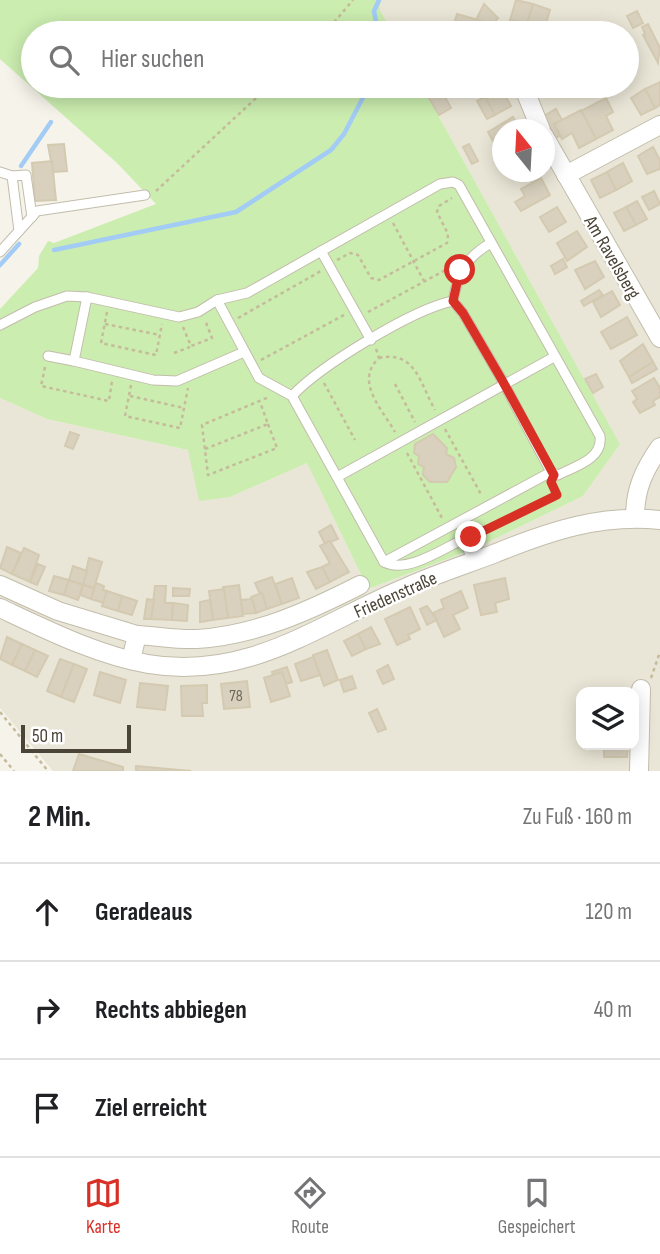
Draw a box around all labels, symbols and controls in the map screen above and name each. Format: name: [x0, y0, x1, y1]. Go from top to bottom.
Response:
search box: [21, 21, 639, 98]
icon: search: [45, 41, 83, 79]
text: Hier suchen: [101, 44, 204, 75]
north arrow: [492, 119, 555, 182]
street label: Am Ravelsberg: [578, 211, 645, 304]
route start: [444, 254, 475, 285]
route end: [455, 521, 486, 552]
street label: Friedenstraße: [351, 567, 441, 624]
house number: 78: [229, 687, 243, 706]
map controls: [576, 687, 639, 750]
button: layers: [576, 687, 639, 750]
scale bar: [21, 722, 131, 754]
text: 50 m: [32, 725, 63, 748]
text: 2 Min.: [28, 799, 91, 835]
text: Zu Fuß · 160 m: [523, 803, 632, 831]
icon: ahead: [28, 893, 66, 931]
text: Geradeaus: [95, 897, 193, 928]
text: 120 m: [586, 898, 632, 926]
icon: right: [28, 991, 66, 1029]
text: Rechts abbiegen: [95, 995, 247, 1026]
text: 40 m: [594, 996, 632, 1024]
icon: arrive: [28, 1089, 66, 1127]
text: Ziel erreicht: [95, 1093, 207, 1124]
tab: Karte: [84, 1174, 122, 1239]
tab: Route: [291, 1174, 329, 1239]
tab: Gespeichert: [498, 1174, 576, 1239]

